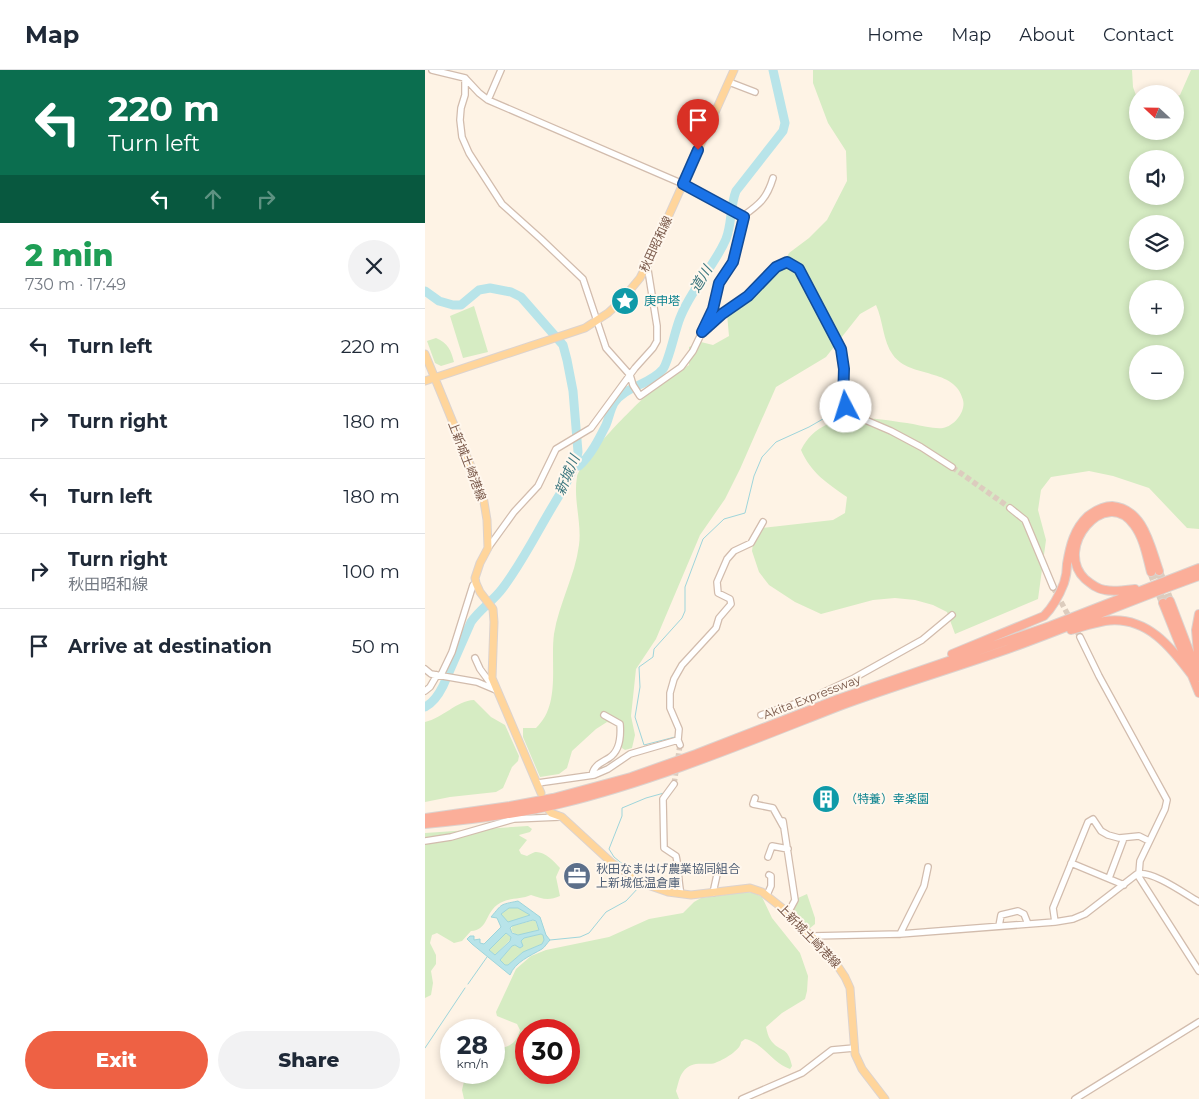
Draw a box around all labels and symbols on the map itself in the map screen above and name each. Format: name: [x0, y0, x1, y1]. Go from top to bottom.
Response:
north arrow: [1129, 85, 1184, 140]
pin: [677, 99, 719, 150]
street label: 秋田昭和線: [636, 213, 675, 274]
water label: 道川: [686, 261, 717, 296]
place icon: 庚申塔: [610, 286, 640, 316]
place label: 庚申塔: [644, 293, 680, 308]
position arrow: [819, 380, 871, 432]
street label: 上新城土崎港線: [445, 419, 490, 503]
water label: 新城川: [551, 450, 584, 498]
street label: Akita Expressway: [761, 671, 863, 722]
building icon: （特養）幸楽園: [811, 784, 841, 814]
place label: （特養）幸楽園: [845, 791, 929, 806]
office icon: 秋田なまはげ農業協同組合 上新城低温倉庫: [562, 861, 592, 891]
place label: 秋田なまはげ農業協同組合 上新城低温倉庫: [596, 861, 740, 890]
street label: 上新城土崎港線: [775, 900, 844, 971]
speed limit sign: 30: [515, 1019, 580, 1084]

